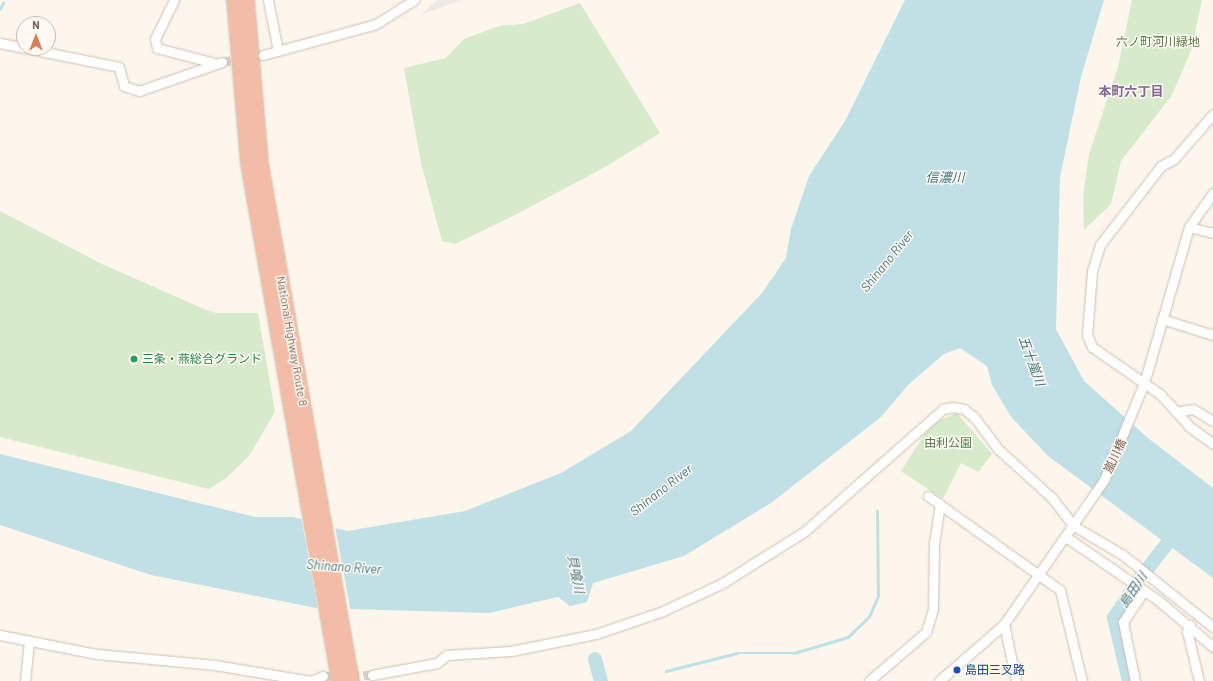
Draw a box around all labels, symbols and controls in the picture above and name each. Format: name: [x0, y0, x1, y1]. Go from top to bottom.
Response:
north arrow: [16, 16, 56, 56]
text: N: [32, 18, 40, 31]
park label: 六ノ町河川緑地: [1116, 35, 1200, 49]
district label: 本町六丁目: [1099, 83, 1163, 99]
water label: 信濃川: [926, 169, 964, 185]
water label: Shinano River: [857, 227, 917, 295]
street label: National Highway Route 8: [273, 275, 311, 407]
water label: 五十嵐川: [1016, 334, 1048, 388]
place label: 三条・燕総合グランド: [142, 352, 262, 366]
marker: 三条・燕総合グランド: [129, 354, 139, 364]
park label: 由利公園: [924, 436, 972, 450]
street label: 嵐川橋: [1101, 437, 1129, 475]
water label: Shinano River: [627, 461, 695, 519]
water label: 貝喰川: [565, 553, 587, 595]
water label: Shinano River: [306, 557, 382, 577]
water label: 島田川: [1116, 569, 1150, 611]
place label: 島田三叉路: [965, 663, 1025, 677]
marker: 島田三叉路: [952, 665, 962, 675]

